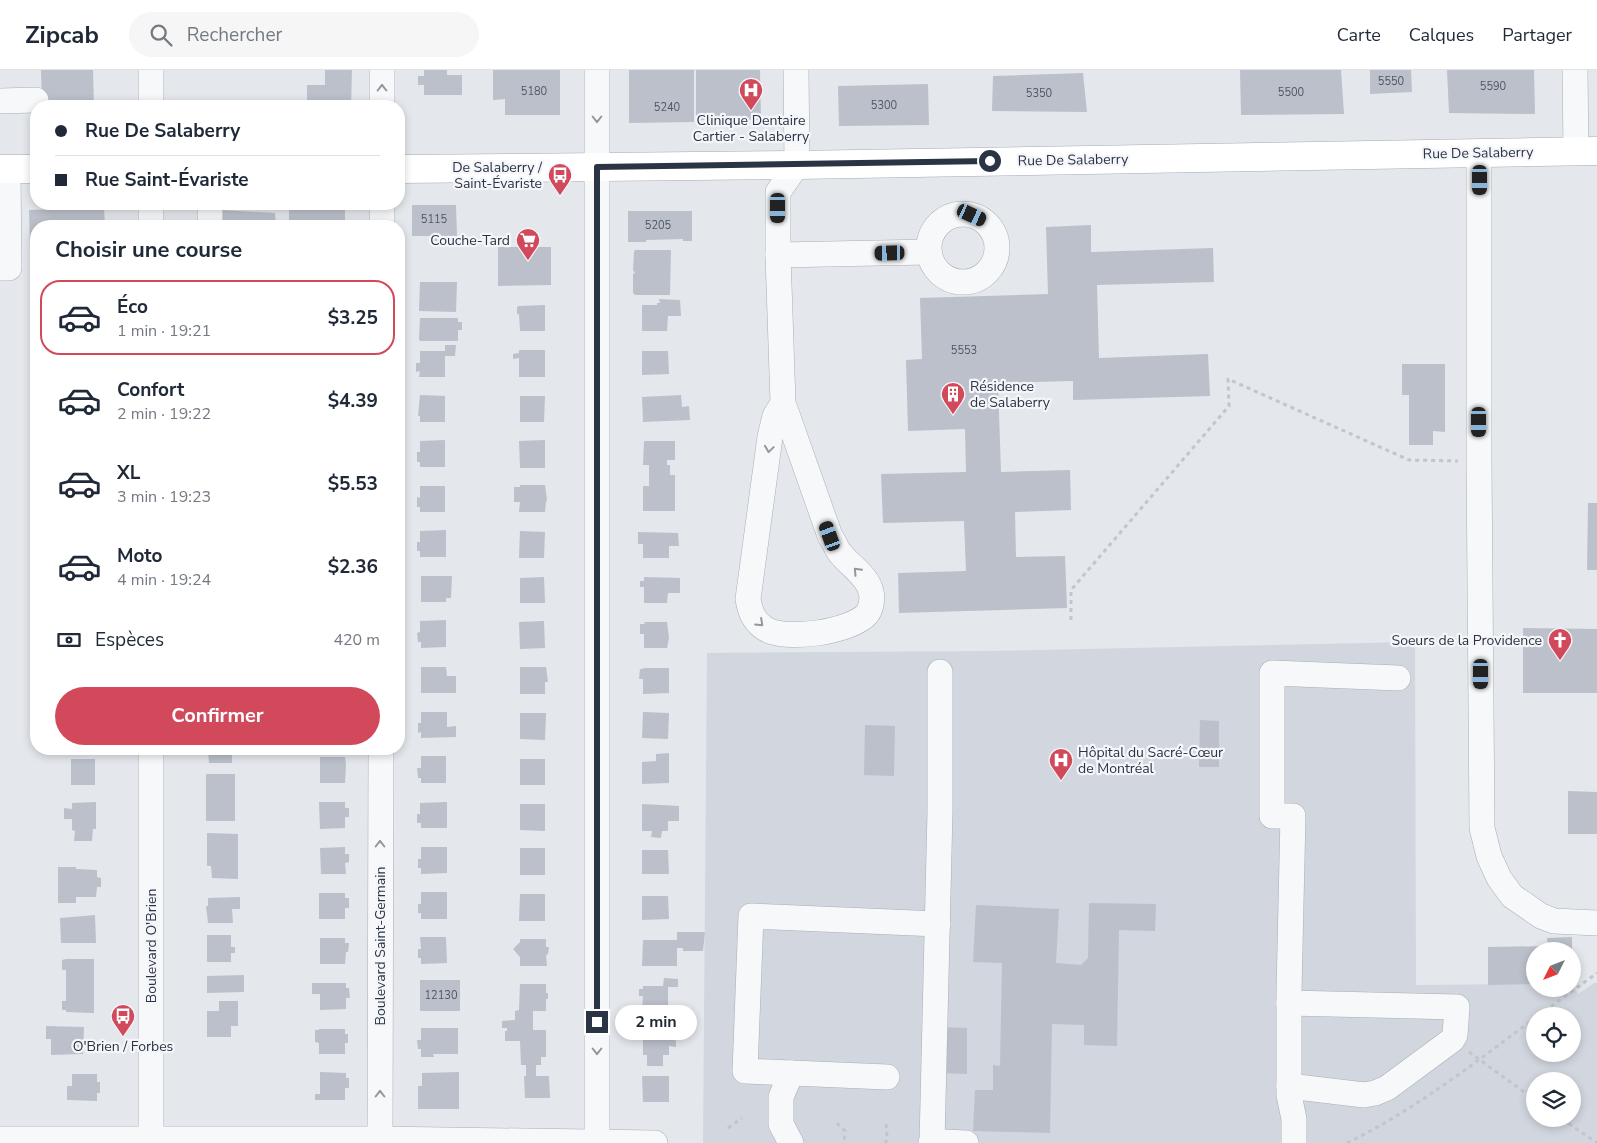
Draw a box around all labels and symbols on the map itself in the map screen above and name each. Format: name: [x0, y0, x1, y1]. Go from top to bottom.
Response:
house number: 5550: [1378, 74, 1405, 89]
hospital icon: Clinique Dentaire Cartier - Salaberry: [738, 77, 764, 111]
house number: 5590: [1480, 79, 1507, 94]
one-way arrow: [377, 84, 387, 92]
house number: 5180: [521, 84, 548, 99]
house number: 5500: [1278, 85, 1305, 100]
house number: 5350: [1026, 86, 1053, 101]
house number: 5300: [871, 98, 898, 113]
house number: 5240: [654, 100, 681, 115]
place label: Clinique Dentaire Cartier - Salaberry: [693, 111, 810, 146]
one-way arrow: [592, 115, 602, 123]
street label: Rue De Salaberry: [1423, 143, 1534, 163]
route start: [979, 150, 1001, 172]
street label: Rue De Salaberry: [1018, 150, 1129, 170]
place label: De Salaberry / Saint-Évariste: [452, 158, 543, 193]
bus stop icon: De Salaberry / Saint-Évariste: [547, 162, 573, 196]
car: [1472, 165, 1487, 195]
car: [770, 193, 785, 223]
car: [955, 202, 988, 228]
house number: 5115: [421, 212, 448, 227]
house number: 5205: [645, 218, 672, 233]
supermarket icon: Couche-Tard: [515, 227, 541, 261]
place label: Couche-Tard: [430, 231, 510, 250]
car: [874, 245, 905, 261]
house number: 5553: [951, 343, 977, 358]
place label: Résidence de Salaberry: [970, 377, 1051, 412]
building icon: Résidence de Salaberry: [940, 381, 966, 415]
car: [1471, 407, 1486, 437]
one-way arrow: [764, 444, 774, 453]
car: [817, 519, 842, 553]
one-way arrow: [854, 568, 863, 577]
one-way arrow: [755, 617, 764, 626]
church icon: Soeurs de la Providence: [1547, 627, 1573, 661]
place label: Soeurs de la Providence: [1392, 631, 1542, 650]
car: [1473, 659, 1488, 689]
place label: Hôpital du Sacré-Cœur de Montréal: [1078, 743, 1223, 778]
hospital icon: Hôpital du Sacré-Cœur de Montréal: [1048, 747, 1074, 781]
one-way arrow: [375, 840, 386, 848]
street label: Boulevard Saint-Germain: [371, 867, 390, 1025]
street label: Boulevard O'Brien: [142, 889, 161, 1003]
north arrow: [1526, 942, 1581, 998]
house number: 12130: [425, 988, 458, 1003]
bus stop icon: O'Brien / Forbes: [110, 1003, 136, 1037]
callout: 2 min: [614, 1004, 697, 1040]
route end: [586, 1011, 608, 1033]
place label: O'Brien / Forbes: [73, 1037, 174, 1056]
one-way arrow: [592, 1048, 602, 1055]
one-way arrow: [375, 1090, 385, 1098]

